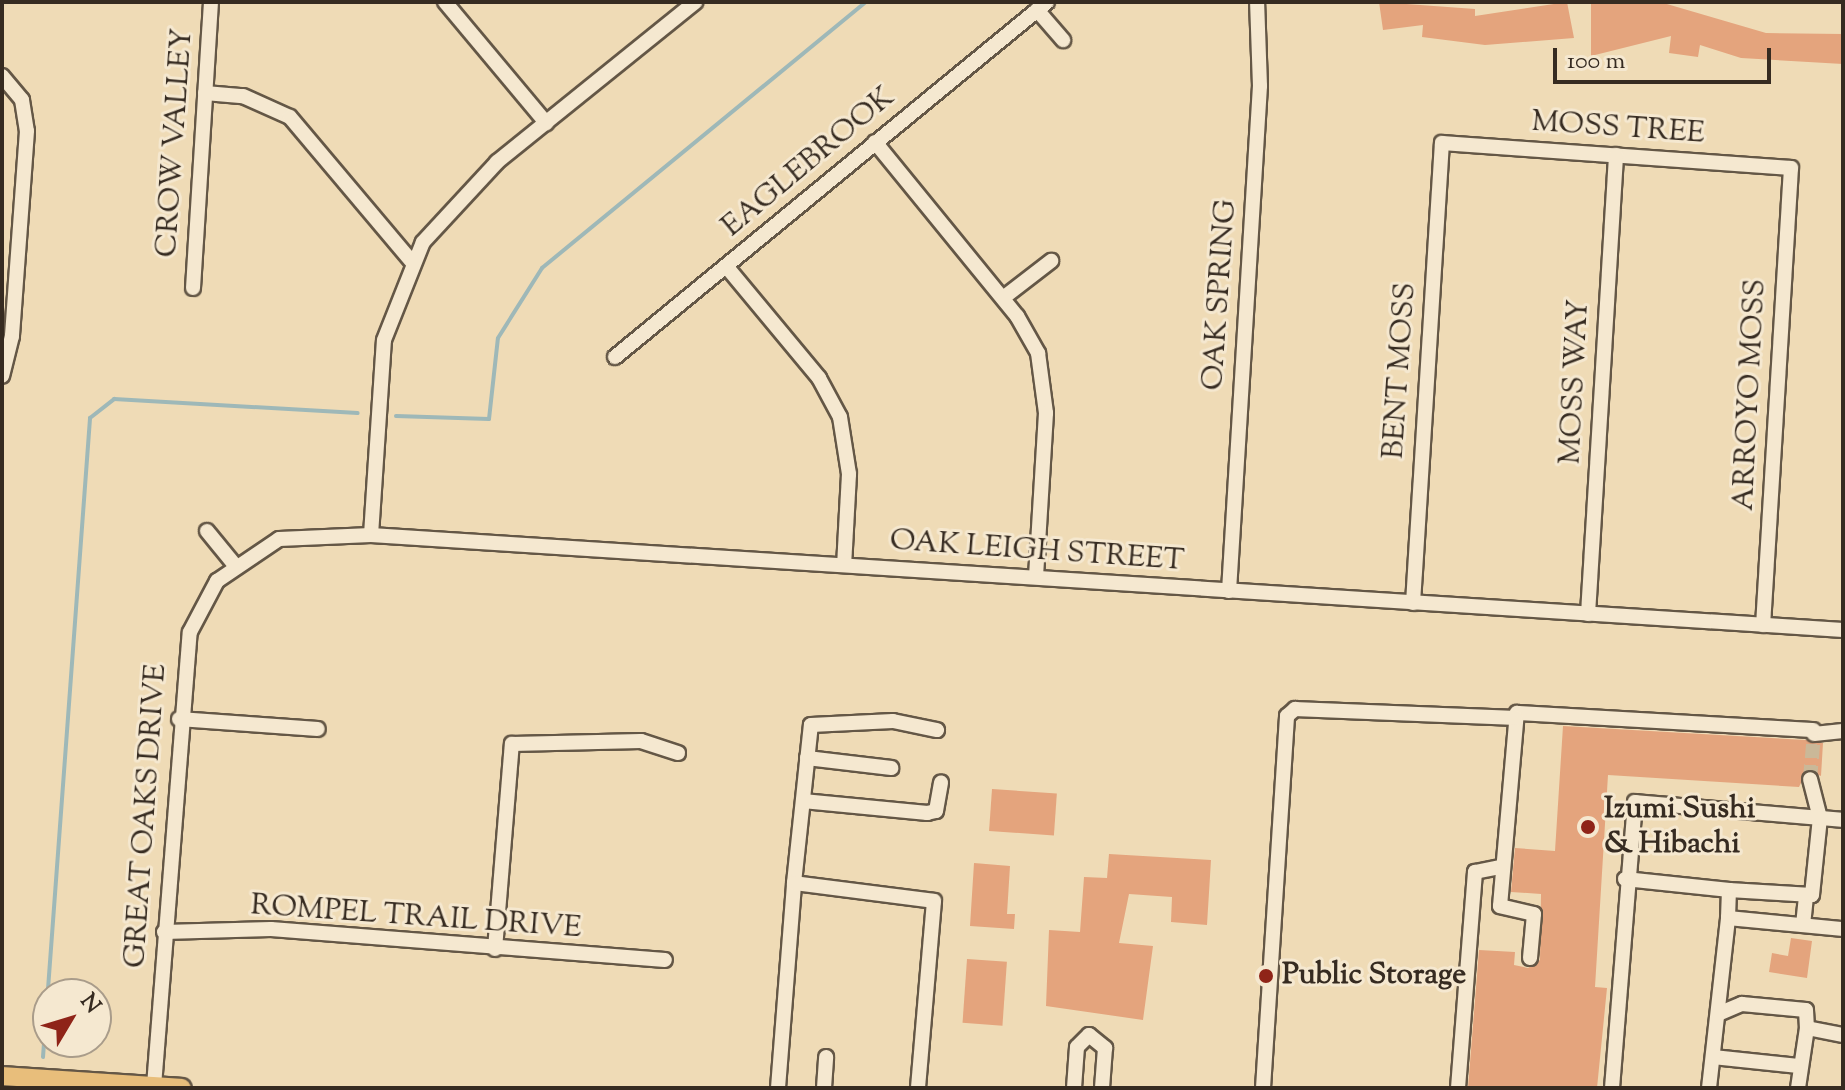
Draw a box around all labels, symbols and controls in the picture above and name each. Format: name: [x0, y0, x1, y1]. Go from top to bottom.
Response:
street label: CROW VALLEY: [150, 27, 202, 259]
scale bar: [1557, 32, 1775, 82]
text: 100 m: [1567, 45, 1625, 79]
street label: EAGLEBROOK: [715, 80, 903, 246]
street label: MOSS TREE: [1530, 105, 1706, 153]
street label: OAK SPRING: [1196, 198, 1246, 392]
street label: ARROYO MOSS: [1727, 278, 1775, 512]
street label: BENT MOSS: [1377, 282, 1425, 460]
street label: MOSS WAY: [1554, 299, 1598, 465]
street label: OAK LEIGH STREET: [889, 524, 1185, 580]
street label: GREAT OAKS DRIVE: [118, 663, 176, 969]
place label: Izumi Sushi & Hibachi: [1604, 792, 1755, 862]
marker: Izumi Sushi & Hibachi: [1579, 818, 1597, 836]
street label: ROMPEL TRAIL DRIVE: [249, 888, 583, 948]
place label: Public Storage: [1282, 958, 1466, 994]
marker: Public Storage: [1257, 967, 1275, 985]
north arrow: [32, 978, 112, 1058]
text: N: [71, 988, 107, 1021]

